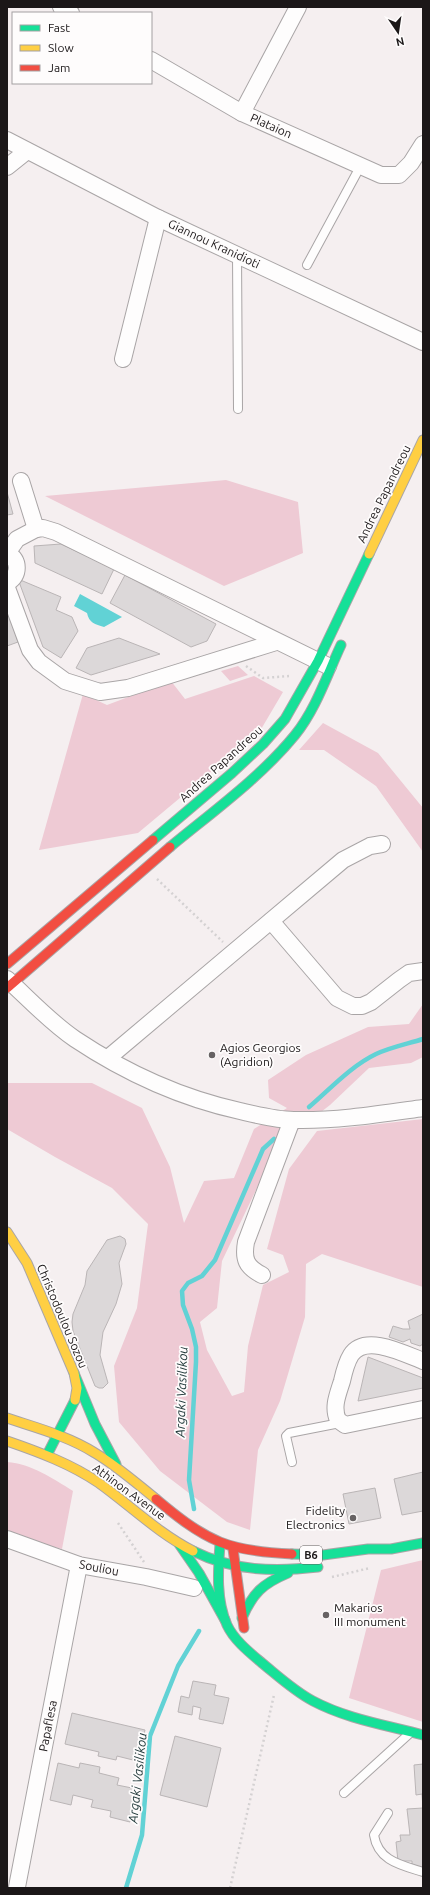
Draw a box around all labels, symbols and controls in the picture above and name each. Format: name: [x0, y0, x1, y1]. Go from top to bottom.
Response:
legend: [12, 12, 152, 84]
north arrow: [378, 12, 418, 52]
text: Fast: [48, 21, 70, 34]
text: N: [395, 35, 406, 49]
text: Slow: [48, 41, 74, 54]
text: Jam: [48, 61, 70, 74]
street label: Plataion: [248, 111, 294, 140]
street label: Giannou Kranidioti: [166, 217, 262, 271]
street label: Andrea Papandreou: [354, 443, 413, 545]
street label: Andrea Papandreou: [177, 723, 265, 804]
place label: Agios Georgios (Agridion): [220, 1041, 301, 1069]
marker: Agios Georgios (Agridion): [207, 1050, 217, 1060]
street label: Christodoulou Sozou: [35, 1262, 90, 1370]
water label: Argaki Vasilikou: [172, 1346, 190, 1439]
street label: Athinon Avenue: [91, 1461, 168, 1522]
place label: Fidelity Electronics: [286, 1504, 345, 1531]
marker: Fidelity Electronics: [348, 1513, 358, 1523]
road number: B6: [300, 1546, 322, 1564]
street label: Souliou: [78, 1557, 120, 1578]
place label: Makarios III monument: [334, 1601, 406, 1628]
marker: Makarios III monument: [321, 1610, 331, 1620]
street label: Papaflesa: [36, 1699, 59, 1753]
water label: Argaki Vasilikou: [125, 1732, 149, 1825]

